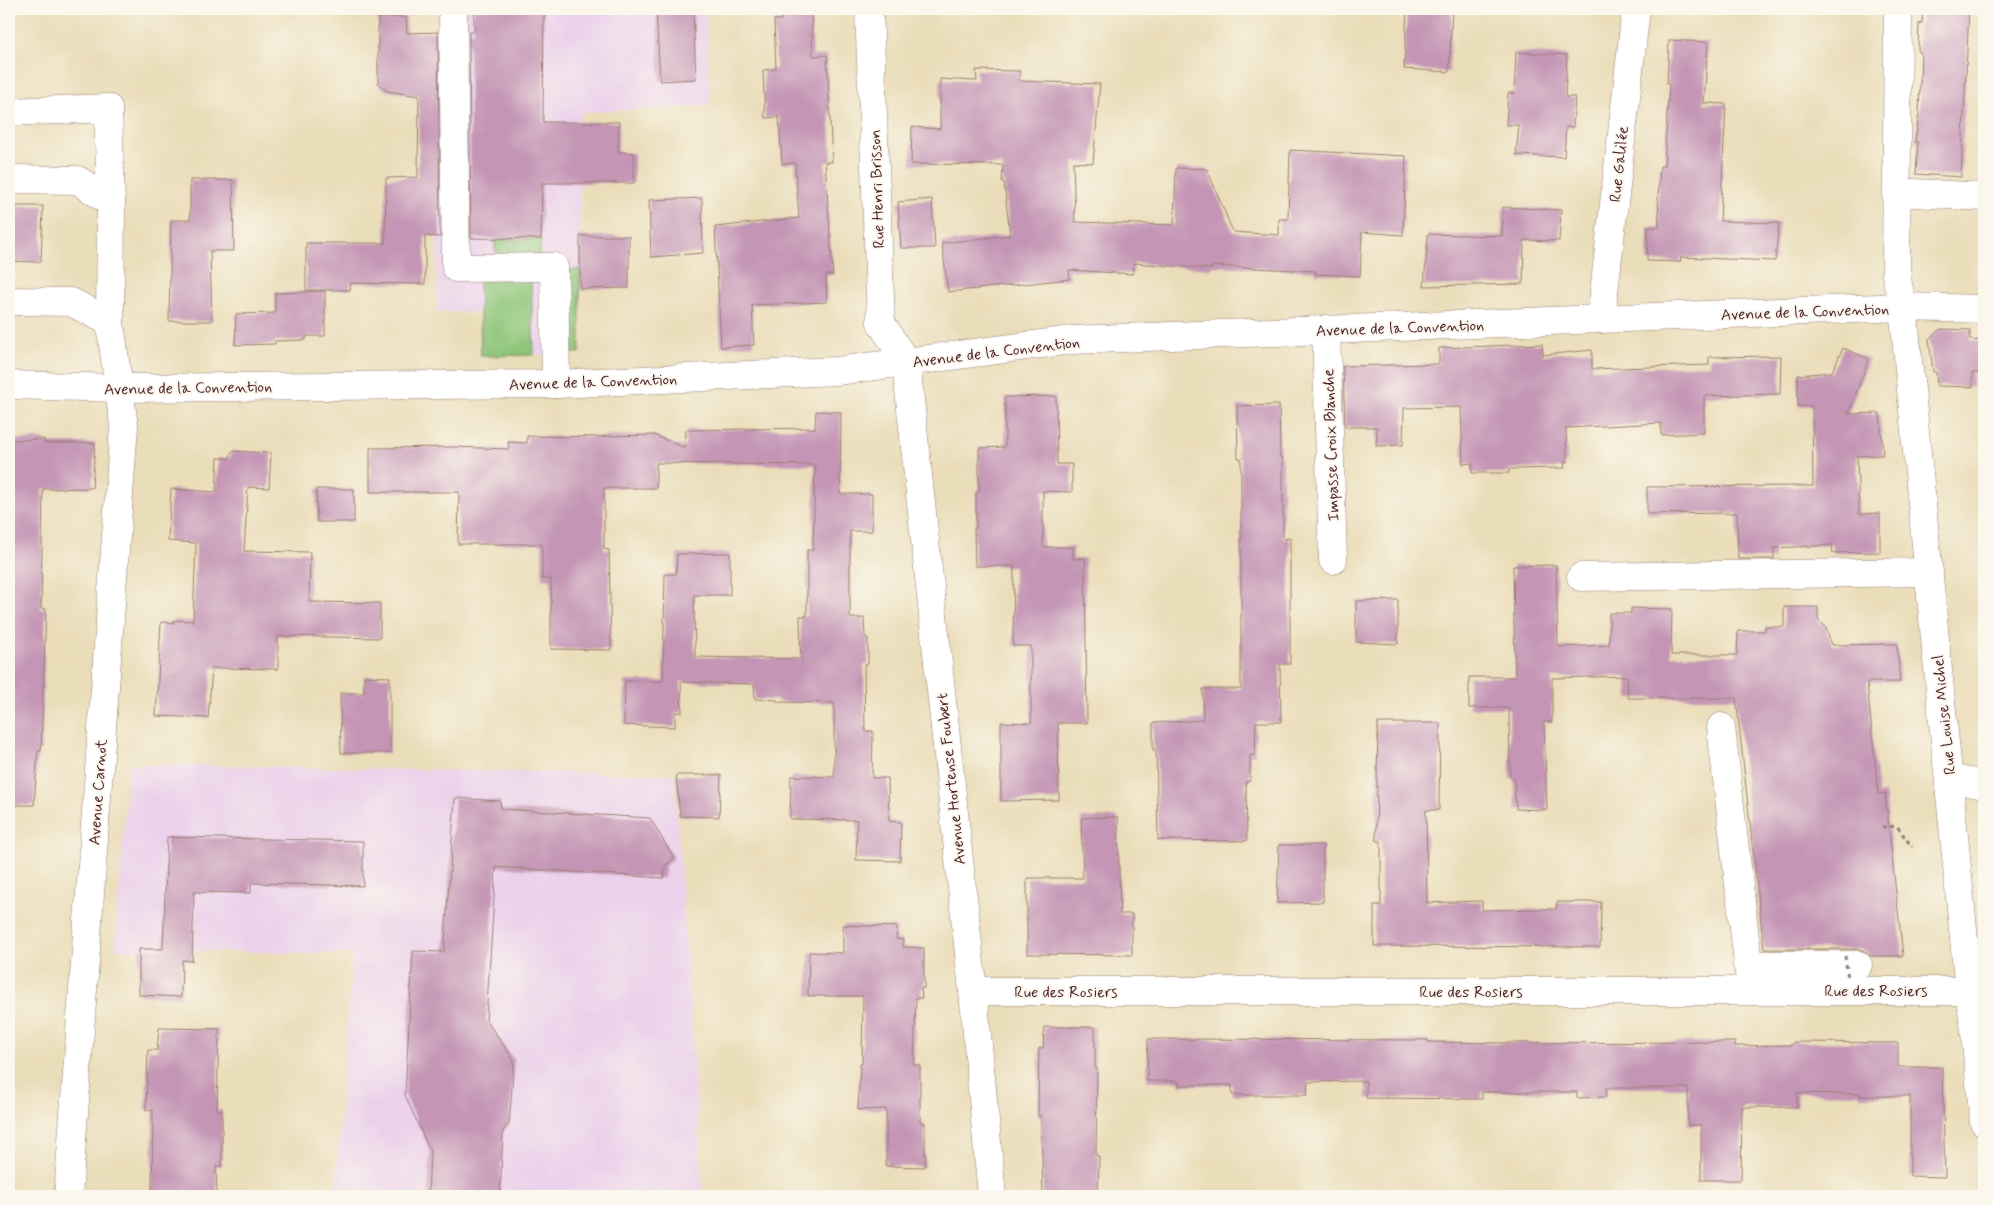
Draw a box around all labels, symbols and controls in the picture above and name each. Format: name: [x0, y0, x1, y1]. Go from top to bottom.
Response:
street label: Rue Galilée: [1605, 125, 1634, 203]
street label: Rue Henri Brisson: [865, 129, 890, 249]
street label: Avenue de la Convention: [1721, 299, 1890, 326]
street label: Avenue de la Convention: [1316, 315, 1485, 342]
street label: Avenue de la Convention: [911, 332, 1081, 373]
street label: Impasse Croix Blanche: [1318, 368, 1345, 522]
street label: Avenue de la Convention: [509, 369, 678, 396]
street label: Avenue de la Convention: [104, 377, 272, 400]
street label: Rue Louise Michel: [1928, 654, 1961, 776]
street label: Avenue Hortense Foubert: [932, 692, 971, 866]
street label: Avenue Carnot: [84, 738, 113, 846]
street label: Rue des Rosiers: [1824, 981, 1928, 1002]
street label: Rue des Rosiers: [1014, 982, 1118, 1003]
street label: Rue des Rosiers: [1419, 982, 1523, 1003]

